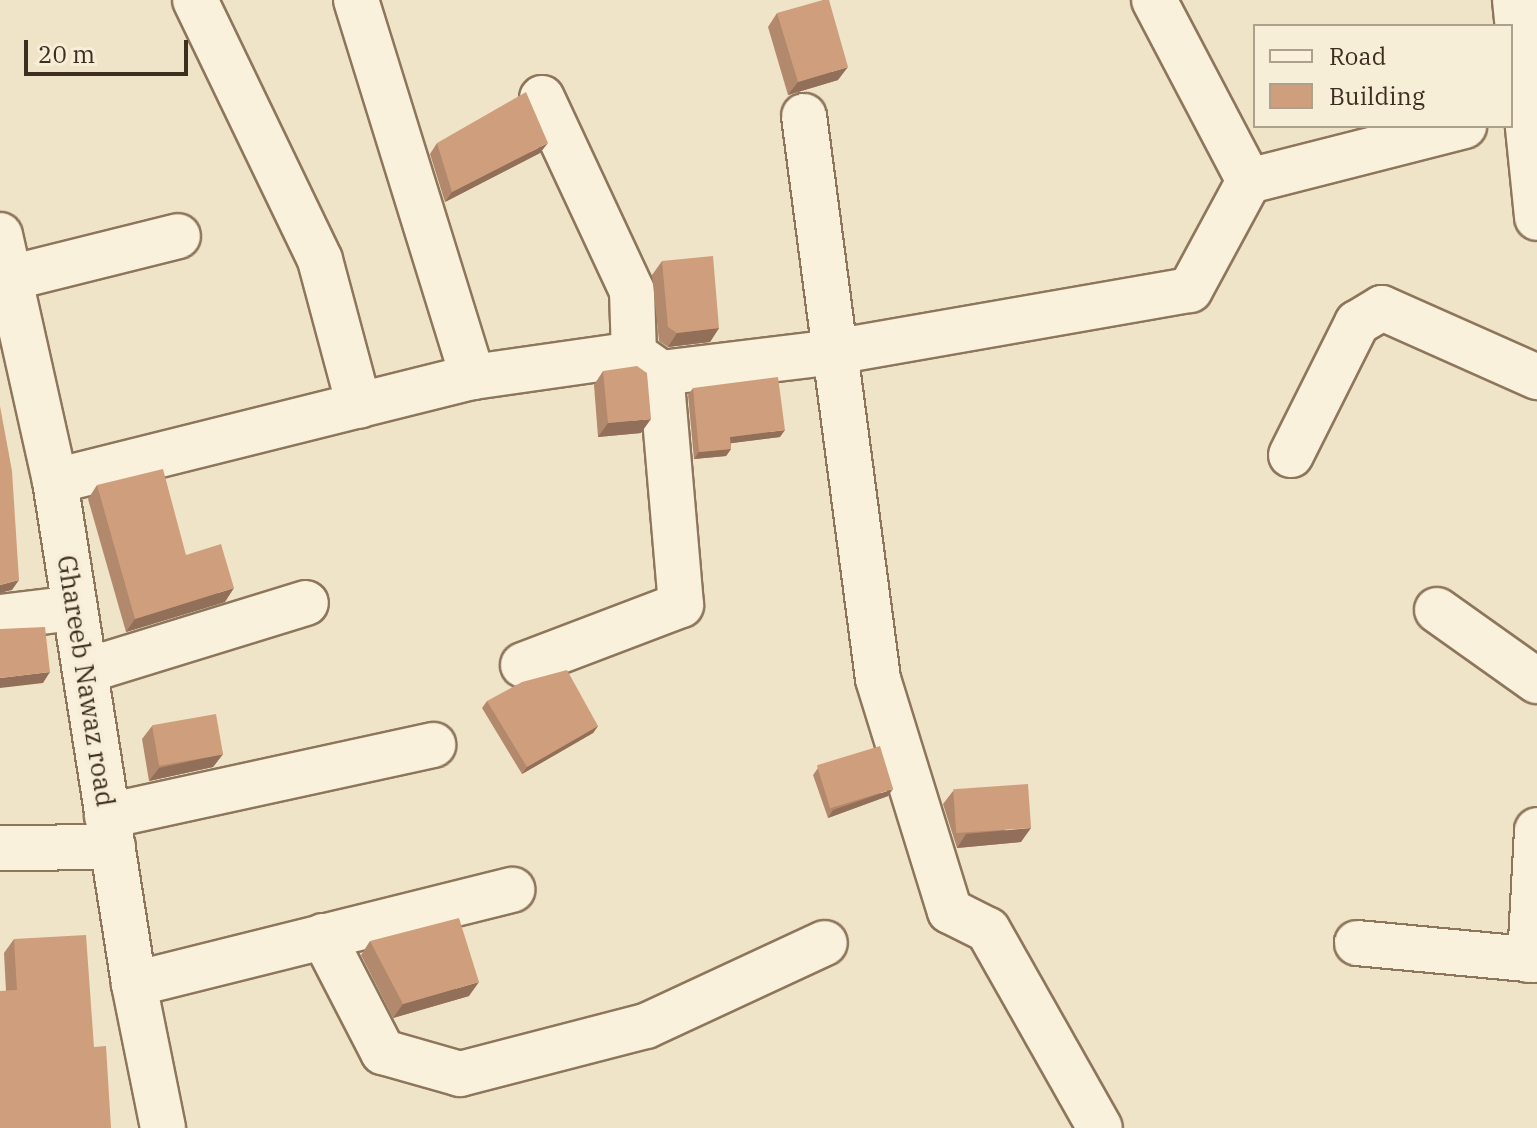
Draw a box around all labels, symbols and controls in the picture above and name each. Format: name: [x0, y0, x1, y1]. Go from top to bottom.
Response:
scale bar: [28, 24, 192, 74]
legend: [1253, 24, 1513, 128]
text: 20 m: [38, 38, 95, 70]
text: Road: [1329, 40, 1386, 72]
text: Building: [1329, 80, 1425, 112]
street label: Ghareeb Nawaz road: [51, 553, 121, 809]

